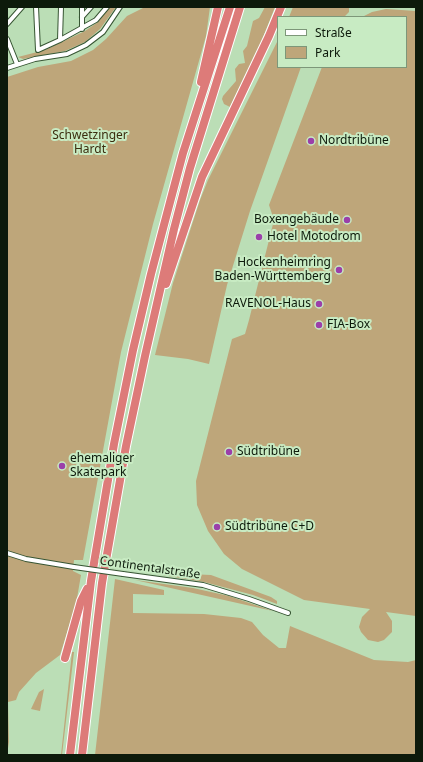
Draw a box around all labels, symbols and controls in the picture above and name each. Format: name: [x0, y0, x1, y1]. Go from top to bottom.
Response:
legend: [277, 16, 407, 68]
text: Straße: [315, 24, 352, 41]
text: Park: [315, 44, 340, 61]
park label: Schwetzinger Hardt: [52, 129, 128, 157]
place label: Nordtribüne: [319, 134, 389, 148]
marker: Nordtribüne: [306, 136, 316, 146]
place label: Boxengebäude: [254, 213, 339, 227]
marker: Boxengebäude: [342, 215, 352, 225]
place label: Hotel Motodrom: [267, 230, 361, 244]
marker: Hotel Motodrom: [254, 232, 264, 242]
place label: Hockenheimring Baden-Württemberg: [215, 256, 331, 284]
marker: Hockenheimring Baden-Württemberg: [334, 265, 344, 275]
place label: RAVENOL-Haus: [225, 297, 311, 311]
marker: RAVENOL-Haus: [314, 299, 324, 309]
place label: FIA-Box: [327, 318, 370, 332]
marker: FIA-Box: [314, 320, 324, 330]
place label: Südtribüne: [237, 445, 300, 459]
marker: Südtribüne: [224, 447, 234, 457]
place label: ehemaliger Skatepark: [70, 452, 134, 480]
marker: ehemaliger Skatepark: [57, 461, 67, 471]
place label: Südtribüne C+D: [225, 520, 314, 534]
marker: Südtribüne C+D: [212, 522, 222, 532]
street label: Continentalstraße: [99, 554, 201, 582]

